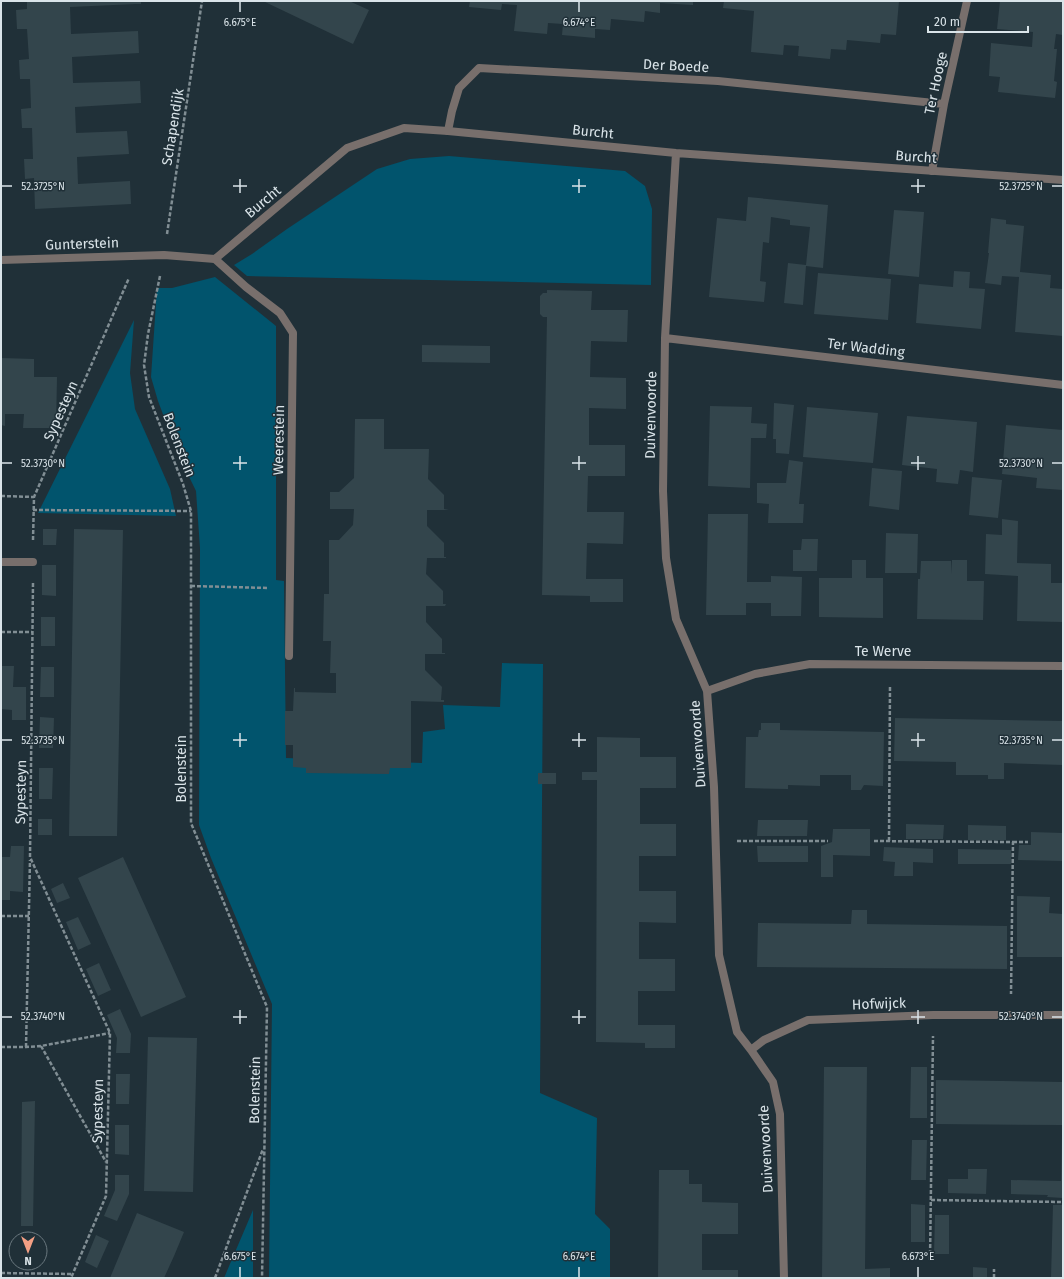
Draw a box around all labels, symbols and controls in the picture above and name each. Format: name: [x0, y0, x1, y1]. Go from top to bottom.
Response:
scale bar: [928, 8, 1028, 34]
text: 20 m: [934, 15, 960, 29]
text: 6.675°E: [224, 17, 256, 29]
text: 6.674°E: [563, 17, 595, 29]
street label: Ter Hooge: [921, 50, 951, 116]
street label: Der Boede: [643, 56, 709, 76]
street label: Schapendijk: [159, 86, 188, 167]
street label: Burcht: [571, 121, 616, 143]
street label: Burcht: [895, 147, 938, 167]
text: 52.3725°N: [21, 181, 65, 193]
text: 52.3725°N: [999, 181, 1043, 193]
street label: Burcht: [242, 182, 285, 222]
street label: Gunterstein: [45, 234, 119, 254]
street label: Ter Wadding: [826, 335, 907, 361]
street label: Duivenvoorde: [642, 371, 660, 459]
street label: Sypesteyn: [40, 378, 82, 444]
street label: Weerestein: [270, 405, 288, 475]
street label: Bolenstein: [159, 410, 199, 480]
text: 52.3730°N: [21, 458, 65, 470]
text: 52.3730°N: [999, 458, 1043, 470]
street label: Te Werve: [855, 643, 911, 660]
street label: Duivenvoorde: [686, 700, 710, 788]
text: 52.3735°N: [21, 735, 65, 747]
street label: Bolenstein: [173, 735, 190, 803]
text: 52.3735°N: [999, 735, 1043, 747]
street label: Sypesteyn: [12, 760, 30, 824]
street label: Hofwijck: [852, 995, 907, 1013]
text: 52.3740°N: [21, 1011, 65, 1023]
text: 52.3740°N: [999, 1011, 1043, 1023]
street label: Bolenstein: [246, 1056, 264, 1124]
street label: Sypesteyn: [89, 1079, 107, 1143]
street label: Duivenvoorde: [755, 1105, 777, 1193]
north arrow: [8, 1231, 48, 1271]
text: 6.675°E: [224, 1251, 256, 1263]
text: 6.674°E: [563, 1251, 595, 1263]
text: 6.673°E: [902, 1251, 934, 1263]
text: N: [24, 1254, 32, 1267]

